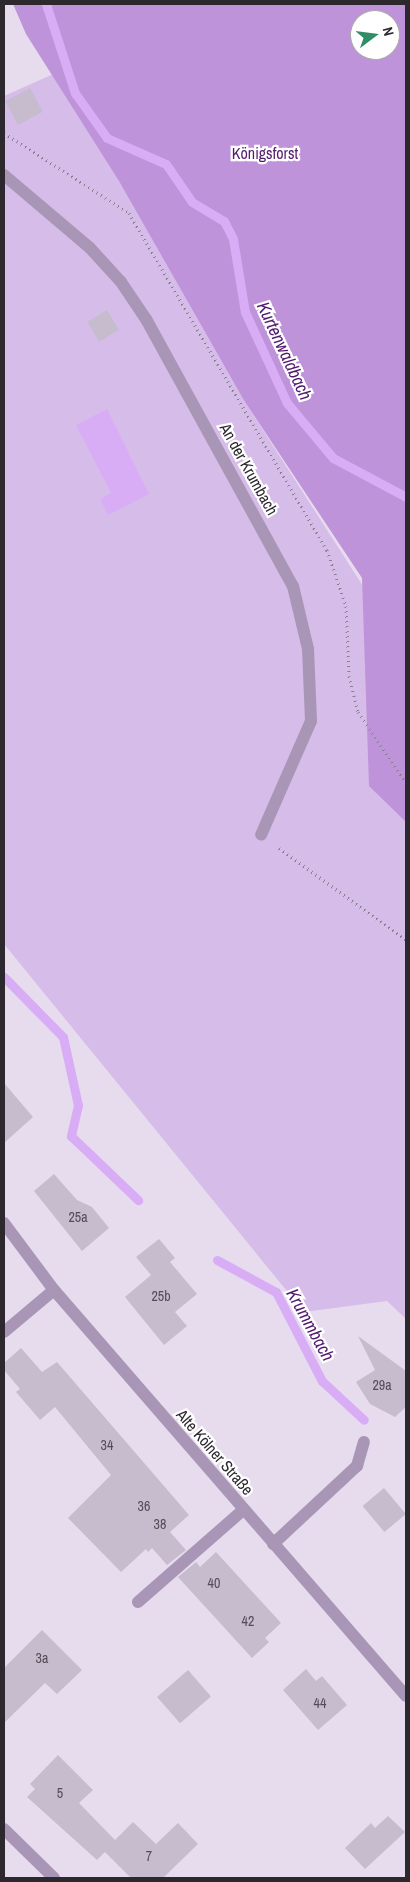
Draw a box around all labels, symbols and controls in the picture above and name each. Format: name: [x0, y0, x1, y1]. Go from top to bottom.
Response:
north arrow: [350, 10, 400, 60]
text: N: [379, 25, 398, 38]
park label: Königsforst: [232, 143, 298, 163]
water label: Kurtenwaldbach: [252, 298, 316, 404]
street label: An der Krumbach: [216, 420, 282, 518]
house number: 25a: [68, 1209, 88, 1225]
water label: Krummbach: [281, 1285, 339, 1365]
house number: 25b: [151, 1288, 171, 1304]
house number: 29a: [372, 1377, 392, 1393]
street label: Alte Kölner Straße: [173, 1405, 257, 1499]
house number: 34: [101, 1437, 113, 1453]
house number: 36: [138, 1498, 150, 1514]
house number: 38: [154, 1516, 166, 1532]
house number: 40: [208, 1575, 220, 1591]
house number: 42: [242, 1613, 254, 1629]
house number: 3a: [36, 1650, 48, 1666]
house number: 44: [314, 1695, 326, 1711]
house number: 5: [57, 1785, 63, 1801]
house number: 7: [146, 1848, 152, 1864]

